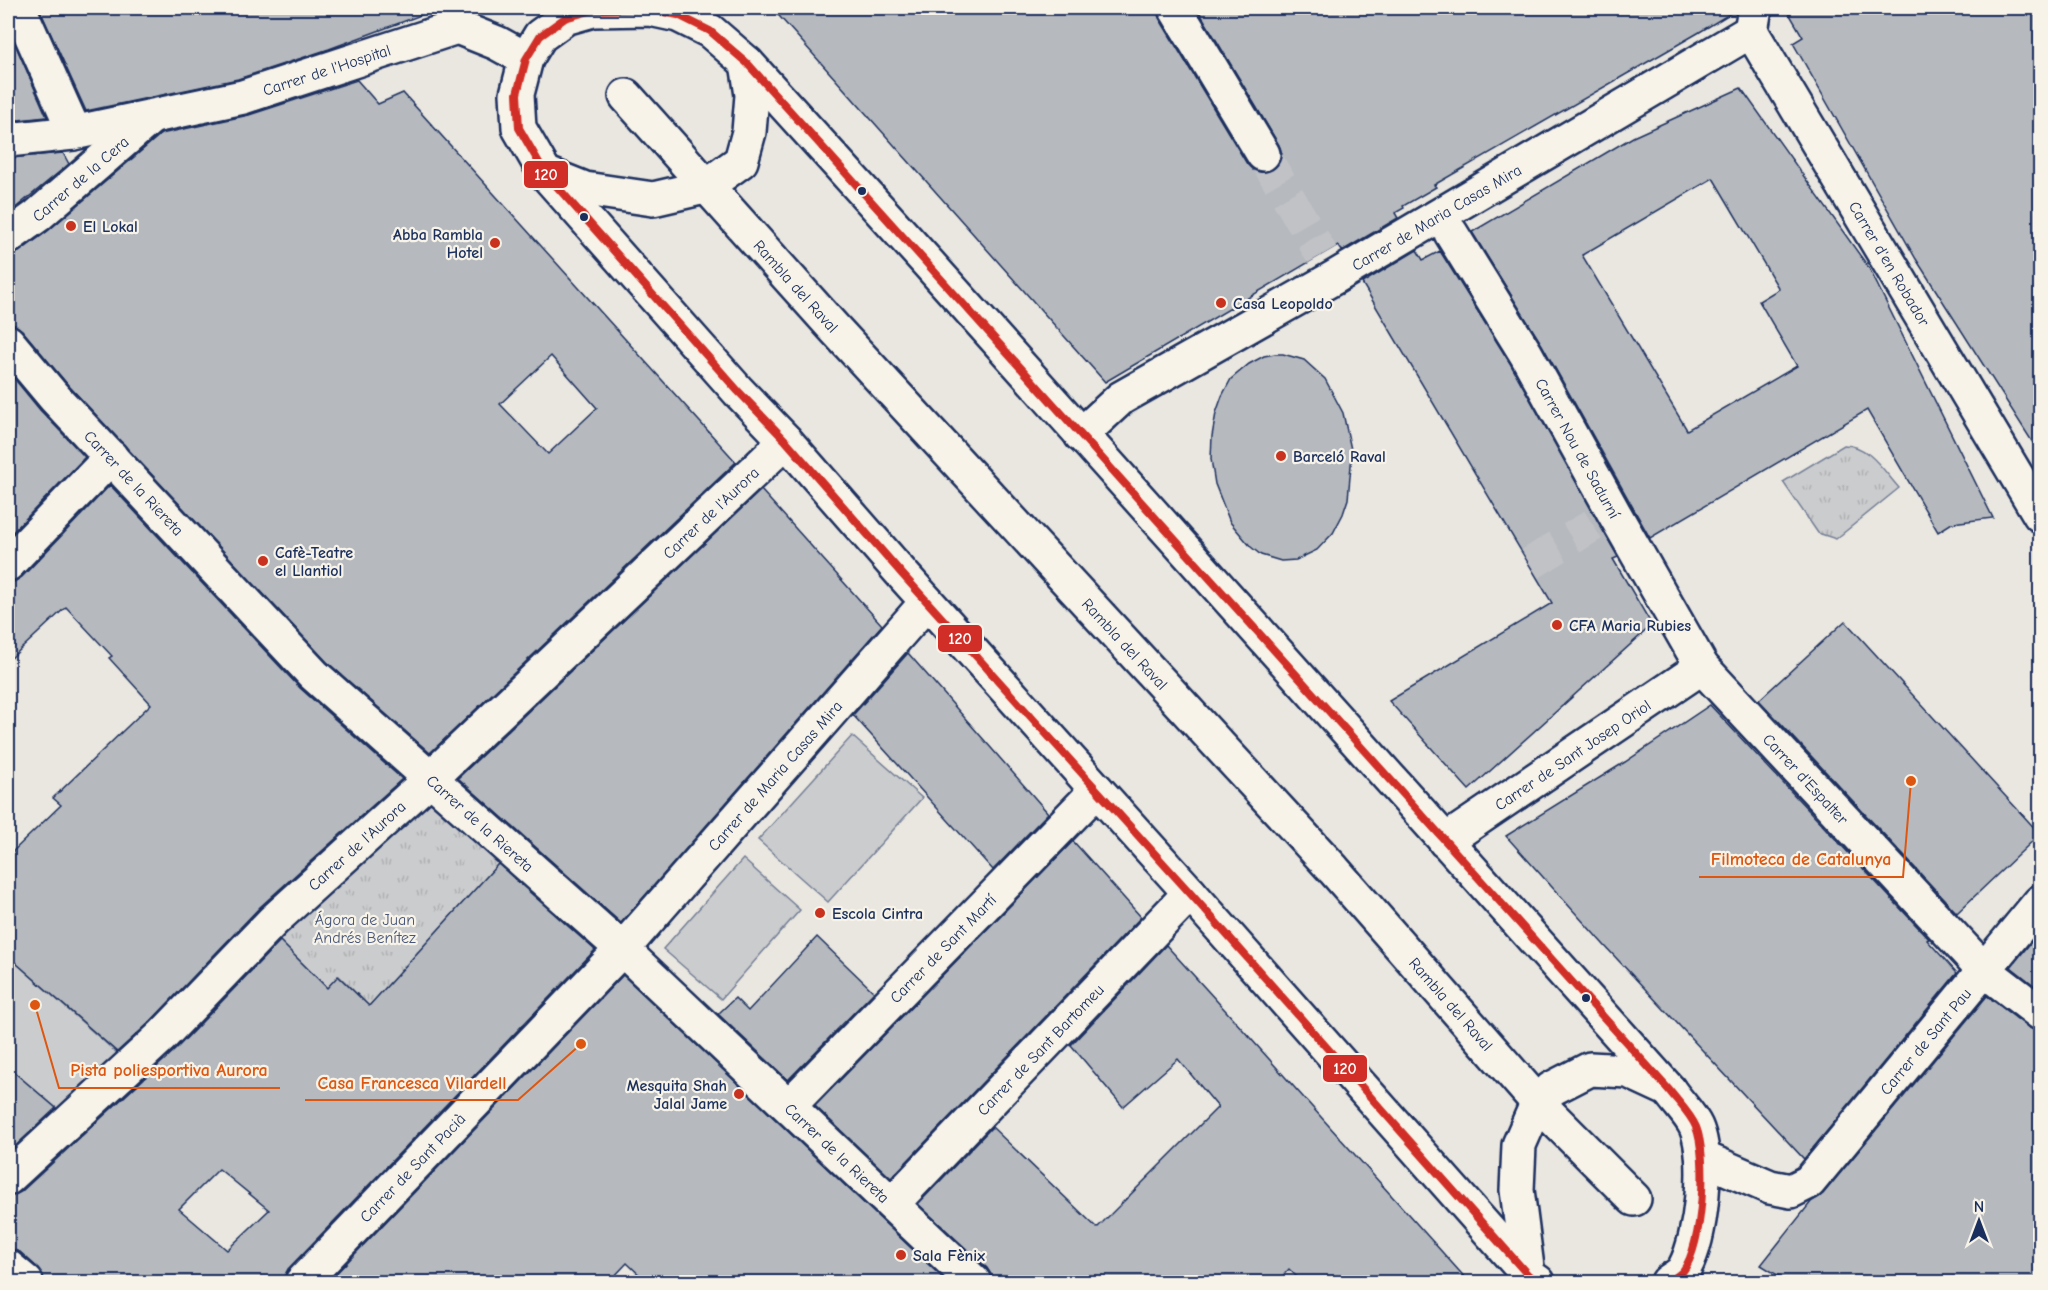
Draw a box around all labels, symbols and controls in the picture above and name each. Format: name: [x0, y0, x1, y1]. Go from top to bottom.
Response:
street label: Carrer de l'Hospital: [261, 41, 393, 100]
street label: Carrer de la Cera: [29, 133, 133, 226]
line badge: 120: [523, 160, 569, 189]
street label: Carrer de Maria Casas Mira: [1349, 161, 1525, 275]
text: 120: [534, 166, 558, 184]
unlabelled marker: [856, 185, 868, 197]
street label: Carrer d'en Robador: [1845, 198, 1933, 330]
unlabelled marker: [578, 211, 590, 223]
place label: El Lokal: [83, 218, 138, 236]
marker: El Lokal: [64, 219, 78, 233]
place label: Abba Rambla Hotel: [393, 226, 483, 262]
marker: Abba Rambla Hotel: [488, 236, 502, 250]
street label: Rambla del Raval: [749, 237, 841, 336]
place label: Casa Leopoldo: [1233, 295, 1333, 313]
marker: Casa Leopoldo: [1214, 296, 1228, 310]
street label: Carrer Nou de Sadurní: [1531, 375, 1623, 522]
street label: Carrer de la Riereta: [80, 427, 187, 540]
place label: Barceló Raval: [1293, 448, 1386, 466]
marker: Barceló Raval: [1274, 449, 1288, 463]
street label: Carrer de l'Aurora: [660, 464, 763, 563]
place label: Cafè-Teatre el Llantiol: [275, 544, 353, 580]
marker: Cafè-Teatre el Llantiol: [256, 554, 270, 568]
street label: Rambla del Raval: [1078, 595, 1171, 694]
place label: CFA Maria Rubies: [1569, 617, 1691, 635]
marker: CFA Maria Rubies: [1550, 618, 1564, 632]
line badge: 120: [937, 624, 983, 653]
text: 120: [948, 630, 972, 648]
street label: Carrer de Sant Josep Oriol: [1492, 696, 1655, 815]
street label: Carrer de Maria Casas Mira: [705, 697, 846, 855]
street label: Carrer d'Espalter: [1759, 730, 1852, 829]
street label: Carrer de la Riereta: [423, 771, 537, 876]
street label: Carrer de l'Aurora: [305, 797, 410, 895]
callout: Filmoteca de Catalunya: [1699, 841, 1903, 877]
text: Filmoteca de Catalunya: [1711, 849, 1891, 870]
street label: Carrer de Sant Martí: [886, 891, 1000, 1007]
place label: Escola Cintra: [832, 905, 923, 923]
marker: Escola Cintra: [813, 906, 827, 920]
park label: Ágora de Juan Andrés Benítez: [314, 910, 416, 947]
street label: Rambla del Raval: [1405, 954, 1496, 1055]
street label: Carrer de Sant Bartomeu: [974, 981, 1108, 1119]
street label: Carrer de Sant Pau: [1877, 985, 1975, 1099]
unlabelled marker: [1580, 992, 1592, 1004]
callout: Pista poliesportiva Aurora: [59, 1052, 280, 1088]
line badge: 120: [1322, 1054, 1368, 1083]
text: Pista poliesportiva Aurora: [70, 1060, 268, 1081]
text: 120: [1333, 1060, 1357, 1078]
callout: Casa Francesca Vilardell: [305, 1064, 518, 1100]
text: Casa Francesca Vilardell: [317, 1073, 507, 1094]
place label: Mesquita Shah Jalal Jame: [627, 1077, 727, 1113]
marker: Mesquita Shah Jalal Jame: [732, 1087, 746, 1101]
street label: Carrer de la Riereta: [781, 1100, 893, 1207]
street label: Carrer de Sant Pacià: [356, 1110, 469, 1226]
north arrow: [1949, 1191, 2009, 1251]
text: N: [1974, 1198, 1984, 1216]
place label: Sala Fènix: [913, 1247, 985, 1265]
marker: Sala Fènix: [894, 1248, 908, 1262]

